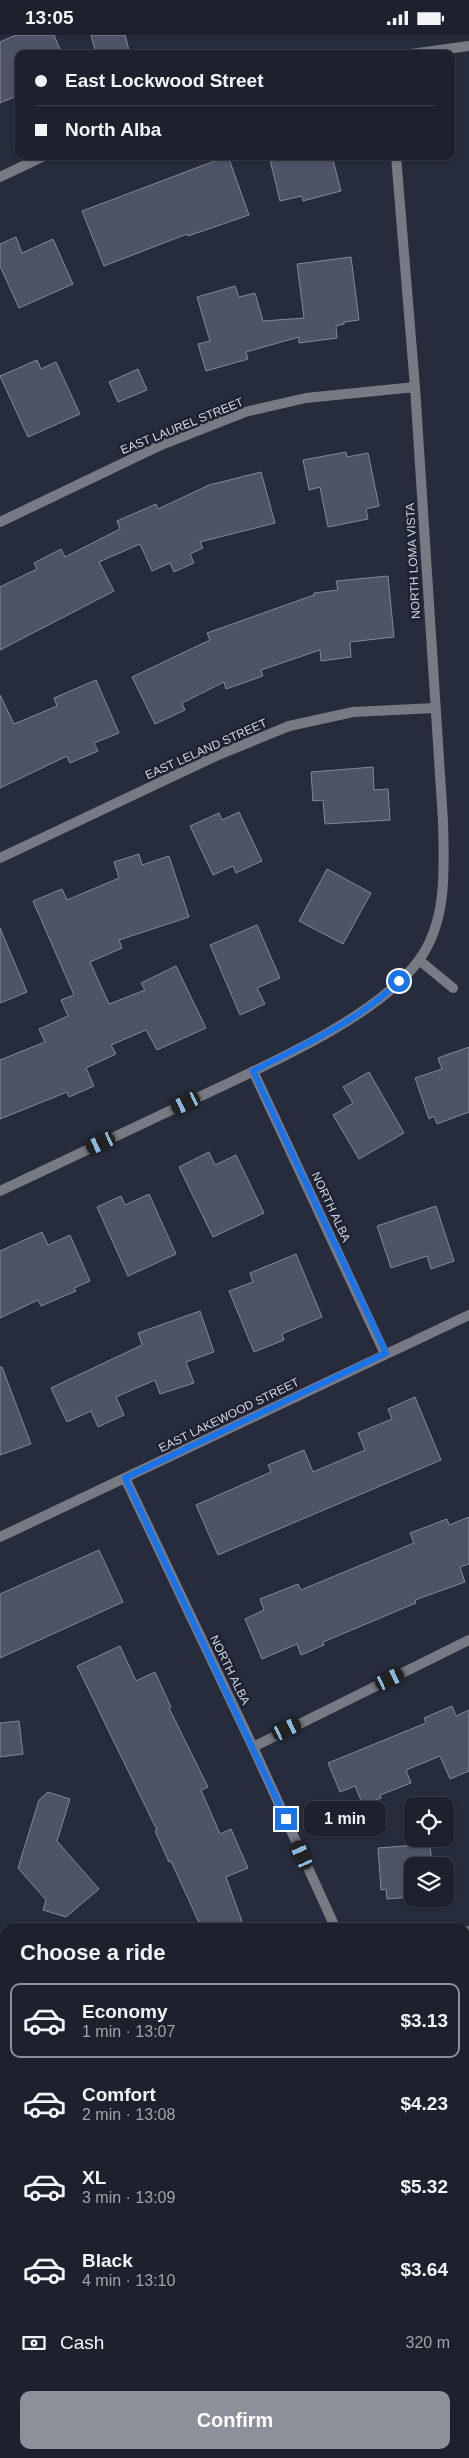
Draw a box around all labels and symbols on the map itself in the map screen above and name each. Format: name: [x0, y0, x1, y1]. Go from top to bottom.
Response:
street label: EAST LAUREL STREET: [118, 395, 246, 457]
street label: NORTH LOMA VISTA: [403, 503, 423, 619]
street label: EAST LELAND STREET: [143, 716, 270, 782]
route start: [388, 970, 410, 992]
car: [169, 1090, 202, 1116]
car: [84, 1130, 117, 1156]
street label: NORTH ALBA: [309, 1170, 353, 1244]
street label: EAST LAKEWOOD STREET: [157, 1375, 302, 1455]
street label: NORTH ALBA: [207, 1633, 253, 1707]
car: [373, 1666, 406, 1692]
car: [270, 1716, 303, 1742]
callout: 1 min: [304, 1801, 386, 1837]
route end: [275, 1808, 297, 1830]
car: [289, 1838, 314, 1872]

